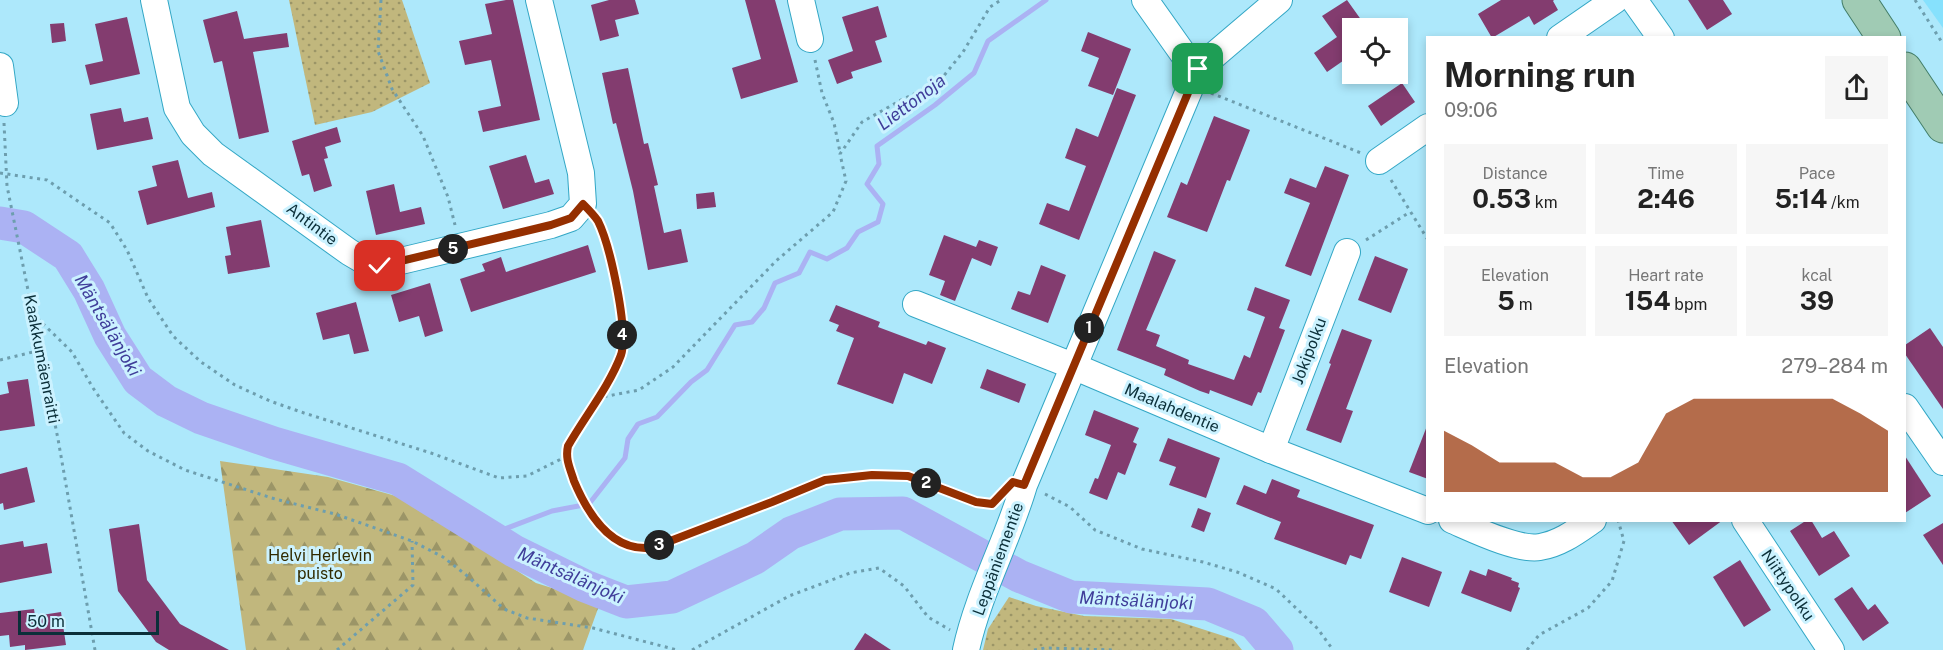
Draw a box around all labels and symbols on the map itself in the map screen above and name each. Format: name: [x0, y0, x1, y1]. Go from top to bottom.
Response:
pin: [1172, 43, 1223, 94]
water label: Liettonoja: [873, 70, 949, 134]
street label: Antintie: [283, 199, 341, 249]
pin: 5: [438, 234, 468, 264]
pin: [354, 240, 405, 291]
water label: Mäntsälänjoki: [70, 270, 146, 380]
street label: Kaakkumäenraitti: [20, 293, 64, 425]
pin: 1: [1074, 313, 1104, 343]
street label: Jokipolku: [1288, 315, 1330, 387]
pin: 4: [607, 320, 637, 350]
street label: Maalahdentie: [1122, 379, 1222, 437]
pin: 2: [911, 468, 941, 498]
street label: Leppäniementie: [969, 500, 1027, 618]
pin: 3: [644, 530, 674, 560]
water label: Mäntsälänjoki: [515, 542, 628, 608]
park label: Helvi Herlevin puisto: [268, 546, 372, 583]
street label: Niittypolku: [1757, 546, 1819, 624]
water label: Mäntsälänjoki: [1079, 587, 1194, 613]
scale bar: [18, 608, 159, 636]

